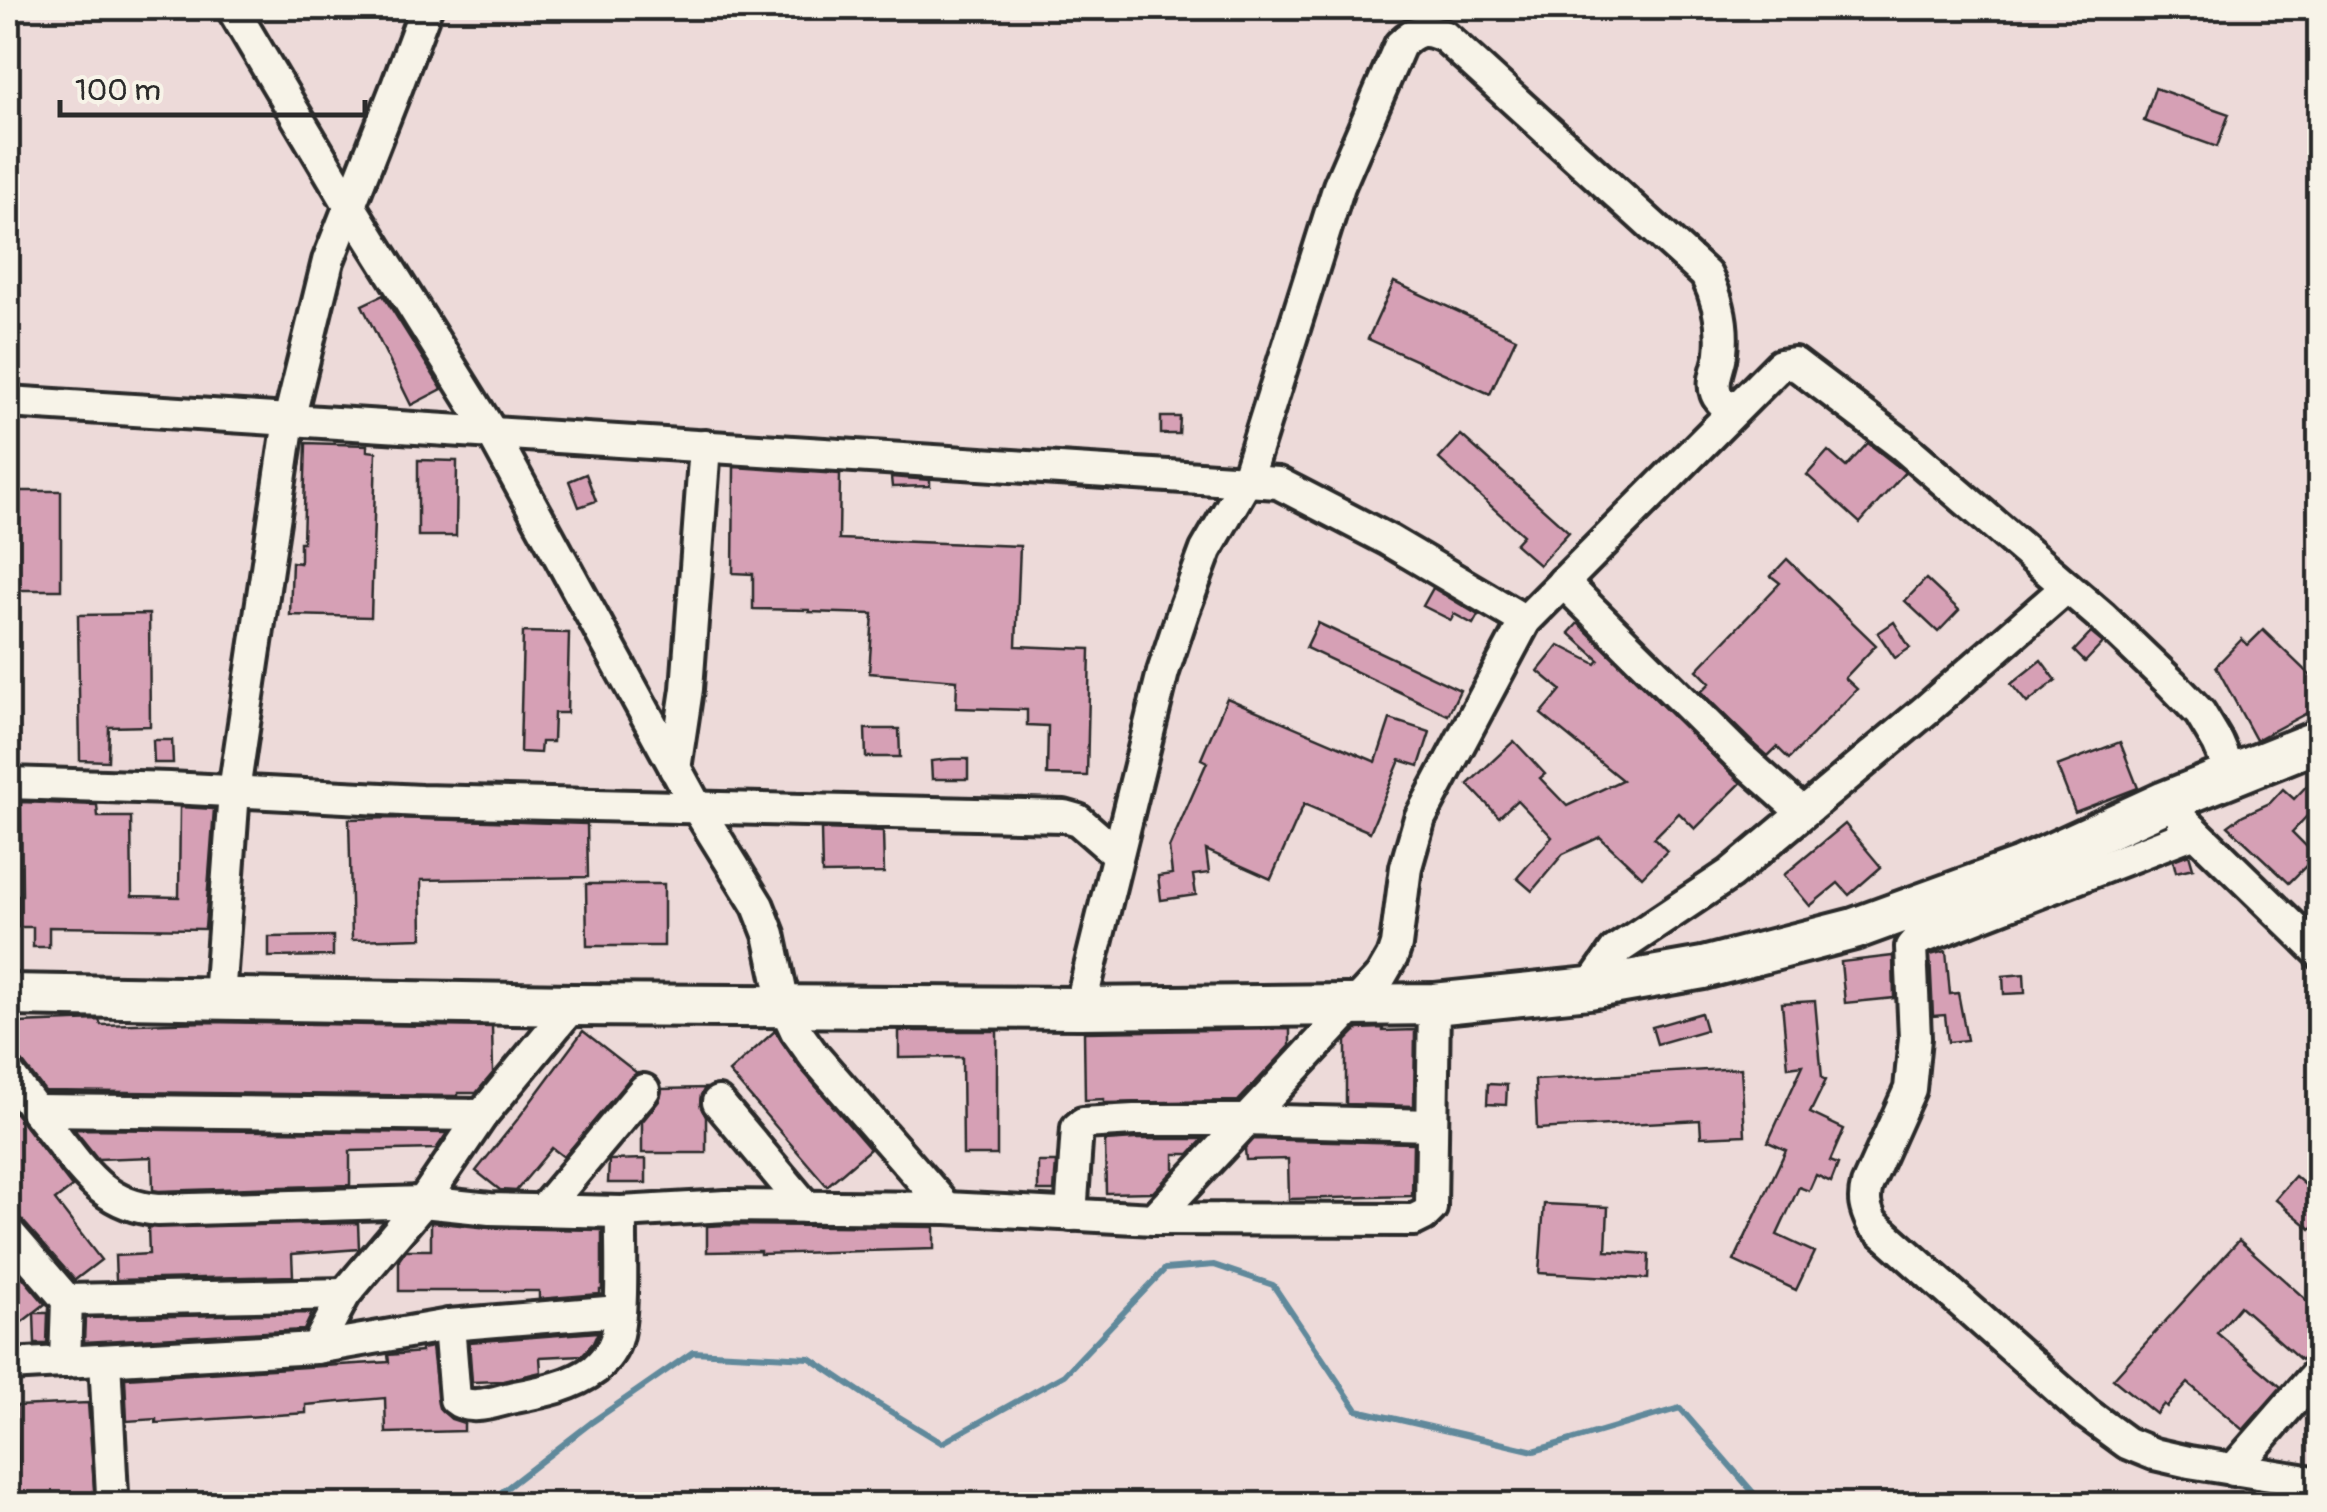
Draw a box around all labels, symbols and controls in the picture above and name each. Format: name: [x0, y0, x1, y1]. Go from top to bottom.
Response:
scale bar: [60, 55, 365, 117]
text: 100 m: [75, 72, 161, 109]

